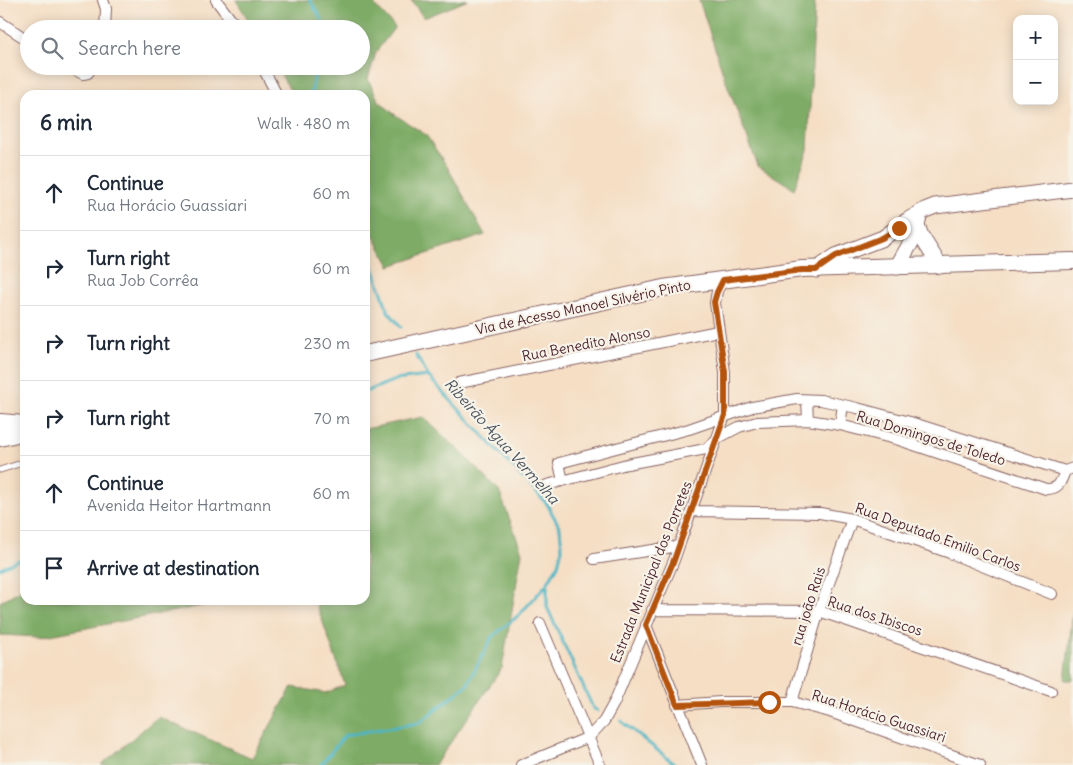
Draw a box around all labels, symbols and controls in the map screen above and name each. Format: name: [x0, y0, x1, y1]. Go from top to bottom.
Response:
map controls: [1013, 15, 1058, 105]
button: +: [1013, 15, 1058, 60]
search box: [20, 20, 370, 75]
icon: search: [38, 34, 66, 62]
text: Search here: [78, 36, 181, 60]
button: −: [1013, 60, 1058, 105]
text: 6 min: [40, 109, 92, 136]
text: Walk · 480 m: [257, 113, 350, 133]
text: Continue: [87, 171, 164, 195]
icon: ahead: [40, 179, 68, 207]
text: 60 m: [312, 183, 350, 203]
text: Rua Horácio Guassiari: [87, 195, 247, 215]
route end: [888, 217, 911, 240]
text: Turn right: [87, 246, 170, 270]
icon: right: [40, 254, 68, 282]
text: 60 m: [312, 258, 350, 278]
text: Rua Job Corrêa: [87, 270, 199, 290]
street label: Via de Acesso Manoel Silvério Pinto: [474, 275, 692, 339]
street label: Rua Benedito Alonso: [520, 323, 652, 365]
icon: right: [40, 329, 68, 357]
text: Turn right: [87, 331, 170, 355]
text: 230 m: [304, 333, 350, 353]
water label: Ribeirão Água Vermelha: [440, 374, 564, 509]
icon: right: [40, 404, 68, 432]
text: Turn right: [87, 406, 170, 430]
street label: Rua Domingos de Toledo: [854, 407, 1008, 469]
text: 70 m: [314, 408, 350, 428]
text: Continue: [87, 471, 164, 495]
street label: Estrada Municipal dos Porretes: [606, 478, 696, 666]
icon: ahead: [40, 479, 68, 507]
text: 60 m: [312, 483, 350, 503]
text: Avenida Heitor Hartmann: [87, 495, 271, 515]
street label: Rua Deputado Emilio Carlos: [853, 499, 1023, 575]
icon: arrive: [40, 554, 68, 582]
text: Arrive at destination: [87, 556, 260, 580]
street label: rua joão Rais: [787, 564, 829, 648]
street label: Rua dos Ibiscos: [825, 592, 925, 640]
street label: Rua Horácio Guassiari: [810, 686, 948, 746]
route start: [758, 691, 781, 714]

